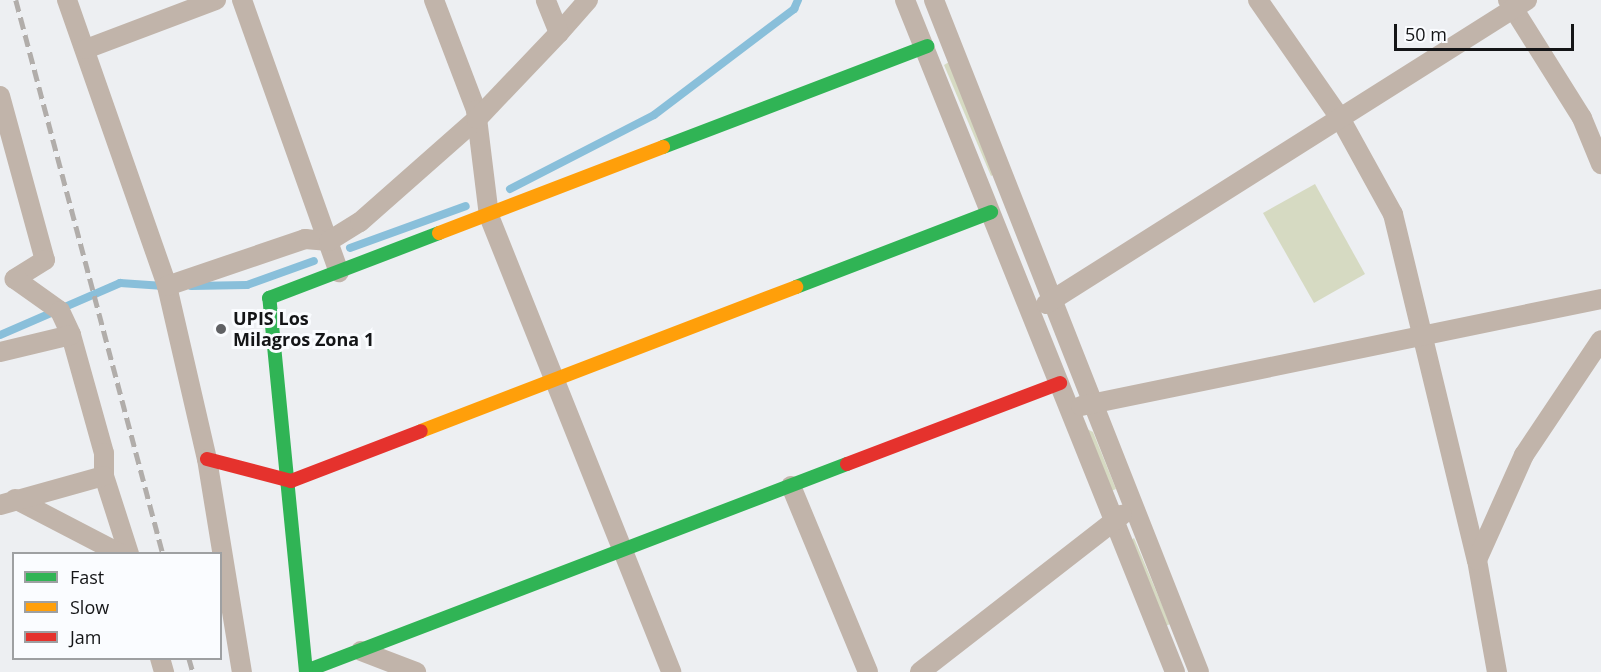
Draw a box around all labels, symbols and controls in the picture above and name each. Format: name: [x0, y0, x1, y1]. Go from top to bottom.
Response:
scale bar: [1397, 12, 1577, 50]
text: 50 m: [1405, 22, 1447, 46]
place label: UPIS Los Milagros Zona 1: [233, 308, 374, 350]
marker: UPIS Los Milagros Zona 1: [214, 322, 228, 336]
legend: [12, 552, 222, 660]
text: Fast: [70, 565, 104, 589]
text: Slow: [70, 595, 109, 619]
text: Jam: [70, 625, 102, 649]

